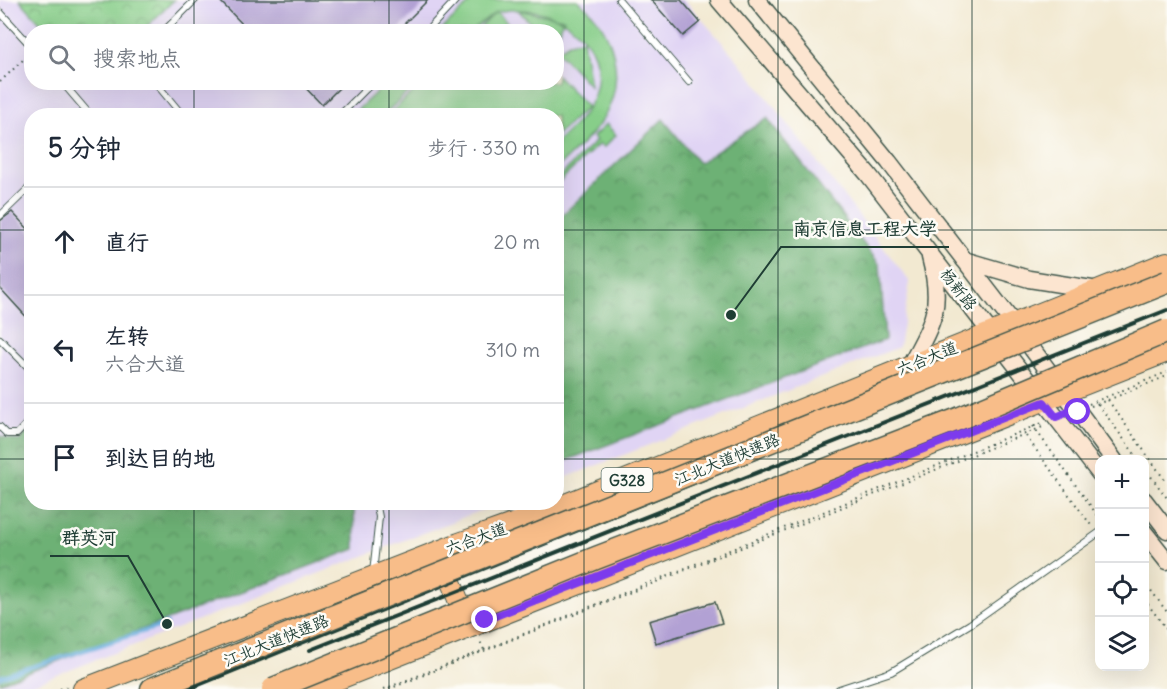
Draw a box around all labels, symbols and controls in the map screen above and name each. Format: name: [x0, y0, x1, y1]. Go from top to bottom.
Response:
search box: [24, 24, 564, 90]
icon: search: [45, 41, 78, 74]
text: 搜索地点: [93, 44, 181, 72]
text: 5 分钟: [48, 131, 121, 164]
text: 步行 · 330 m: [428, 135, 540, 160]
callout: 南京信息工程大学: [781, 211, 949, 247]
text: 南京信息工程大学: [793, 217, 937, 240]
icon: ahead: [48, 225, 81, 258]
text: 直行: [105, 228, 149, 256]
text: 20 m: [494, 229, 540, 254]
street label: 杨新路: [936, 264, 982, 314]
text: 左转: [105, 322, 149, 350]
icon: left: [48, 333, 81, 366]
text: 310 m: [485, 337, 540, 362]
street label: 六合大道: [894, 337, 960, 379]
text: 六合大道: [105, 351, 185, 376]
route start: [1064, 398, 1090, 424]
street label: 江北大道快速路: [671, 429, 783, 489]
icon: arrive: [48, 441, 81, 474]
text: 到达目的地: [105, 444, 215, 472]
map controls: [1095, 455, 1149, 671]
button: +: [1095, 455, 1149, 509]
road number: G328: [602, 468, 652, 492]
button: −: [1095, 509, 1149, 563]
street label: 六合大道: [443, 518, 509, 558]
callout: 群英河: [50, 520, 128, 556]
text: 群英河: [62, 526, 116, 549]
button: locate: [1095, 563, 1149, 617]
route end: [471, 606, 497, 632]
street label: 江北大道快速路: [220, 610, 332, 670]
button: layers: [1095, 617, 1149, 671]

